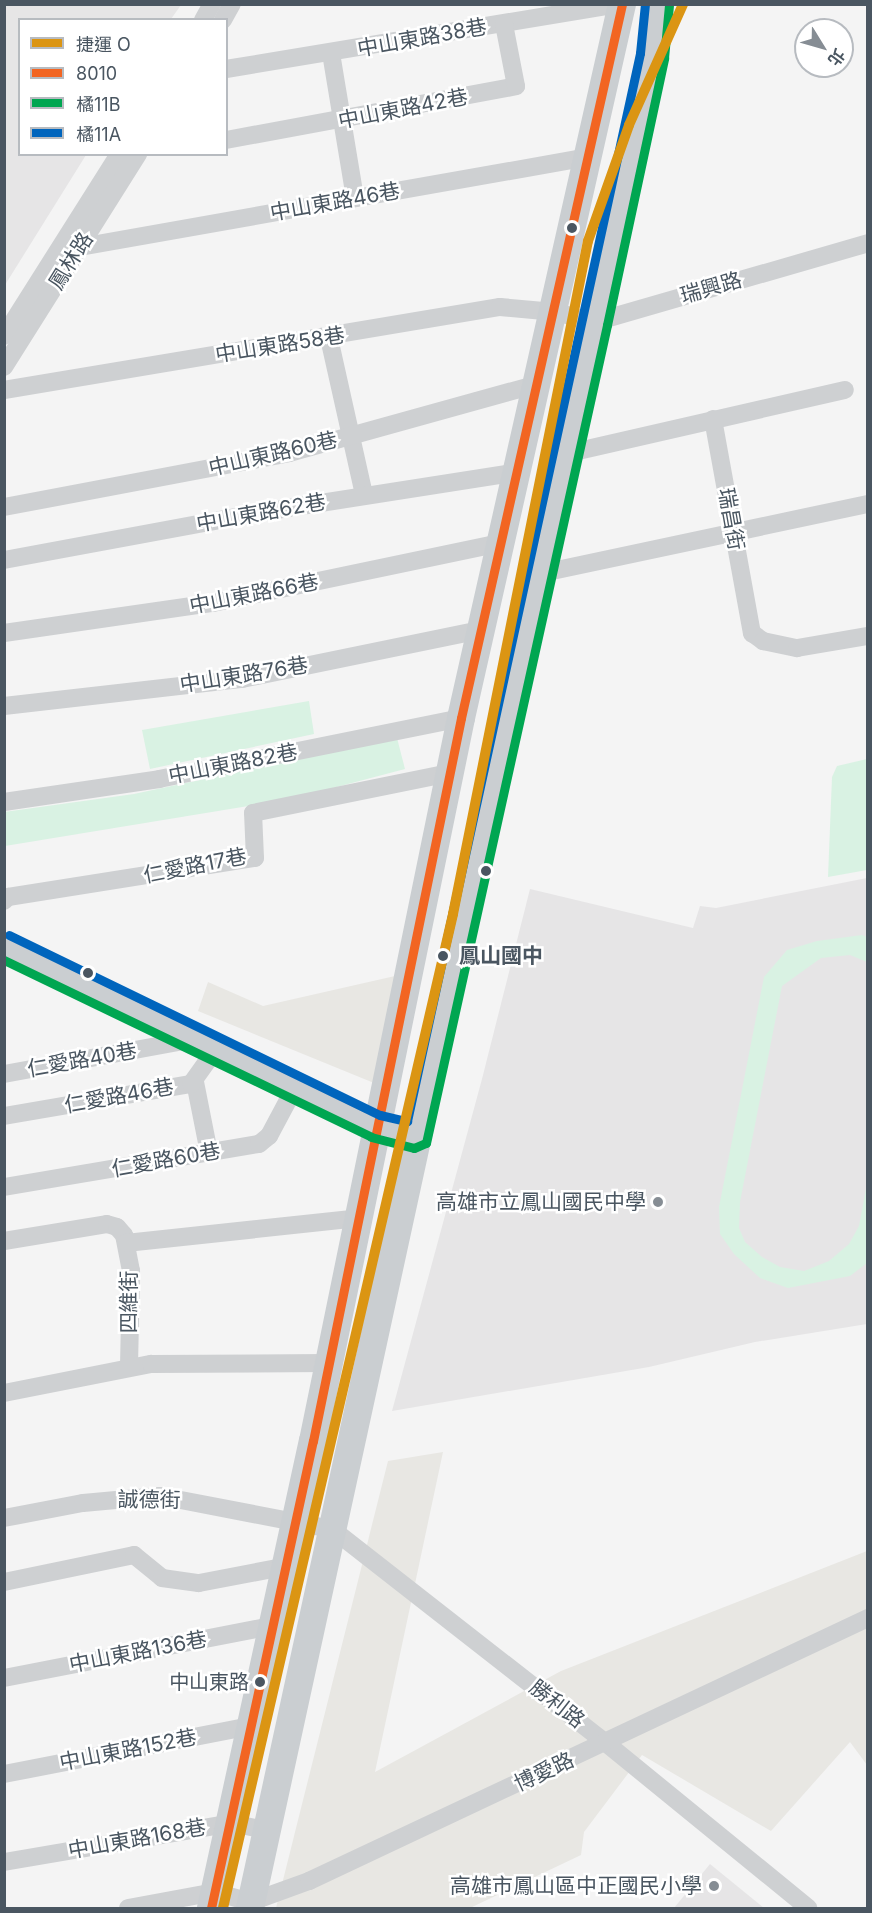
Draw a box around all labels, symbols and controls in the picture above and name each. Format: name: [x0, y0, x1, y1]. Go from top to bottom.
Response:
street label: 中山東路38巷: [355, 14, 489, 62]
legend: [18, 18, 228, 156]
north arrow: [794, 18, 854, 78]
text: 捷運 O: [76, 34, 131, 55]
text: 北: [824, 45, 850, 70]
text: 8010: [76, 63, 117, 84]
street label: 中山東路42巷: [336, 84, 470, 134]
text: 橘11B: [76, 94, 120, 115]
text: 橘11A: [76, 124, 121, 145]
street label: 中山東路46巷: [268, 178, 402, 226]
unlabelled marker: [566, 222, 578, 234]
street label: 鳳林路: [44, 228, 98, 294]
street label: 瑞興路: [677, 267, 745, 309]
street label: 中山東路58巷: [213, 322, 347, 368]
street label: 中山東路60巷: [206, 427, 340, 481]
street label: 瑞昌街: [713, 486, 749, 552]
street label: 中山東路62巷: [194, 489, 328, 537]
street label: 中山東路66巷: [187, 569, 321, 619]
street label: 中山東路76巷: [178, 652, 310, 698]
street label: 中山東路82巷: [166, 739, 300, 789]
street label: 仁愛路17巷: [141, 844, 249, 888]
unlabelled marker: [480, 865, 492, 877]
place label: 鳳山國中: [459, 943, 543, 969]
marker: 鳳山國中: [432, 945, 454, 967]
unlabelled marker: [82, 967, 94, 979]
street label: 仁愛路40巷: [25, 1038, 139, 1082]
street label: 仁愛路46巷: [62, 1074, 176, 1118]
street label: 仁愛路60巷: [110, 1138, 222, 1182]
place label: 高雄市立鳳山國民中學: [436, 1189, 646, 1215]
marker: 高雄市立鳳山國民中學: [651, 1195, 665, 1209]
street label: 四維街: [116, 1271, 142, 1333]
street label: 誠德街: [117, 1487, 181, 1513]
street label: 中山東路136巷: [67, 1626, 209, 1678]
place label: 中山東路: [169, 1670, 249, 1694]
street label: 勝利路: [524, 1675, 590, 1733]
marker: 中山東路: [254, 1676, 266, 1688]
street label: 中山東路152巷: [57, 1724, 199, 1776]
street label: 博愛路: [510, 1747, 578, 1797]
street label: 中山東路168巷: [66, 1814, 208, 1864]
place label: 高雄市鳳山區中正國民小學: [450, 1873, 702, 1899]
marker: 高雄市鳳山區中正國民小學: [707, 1879, 721, 1893]

